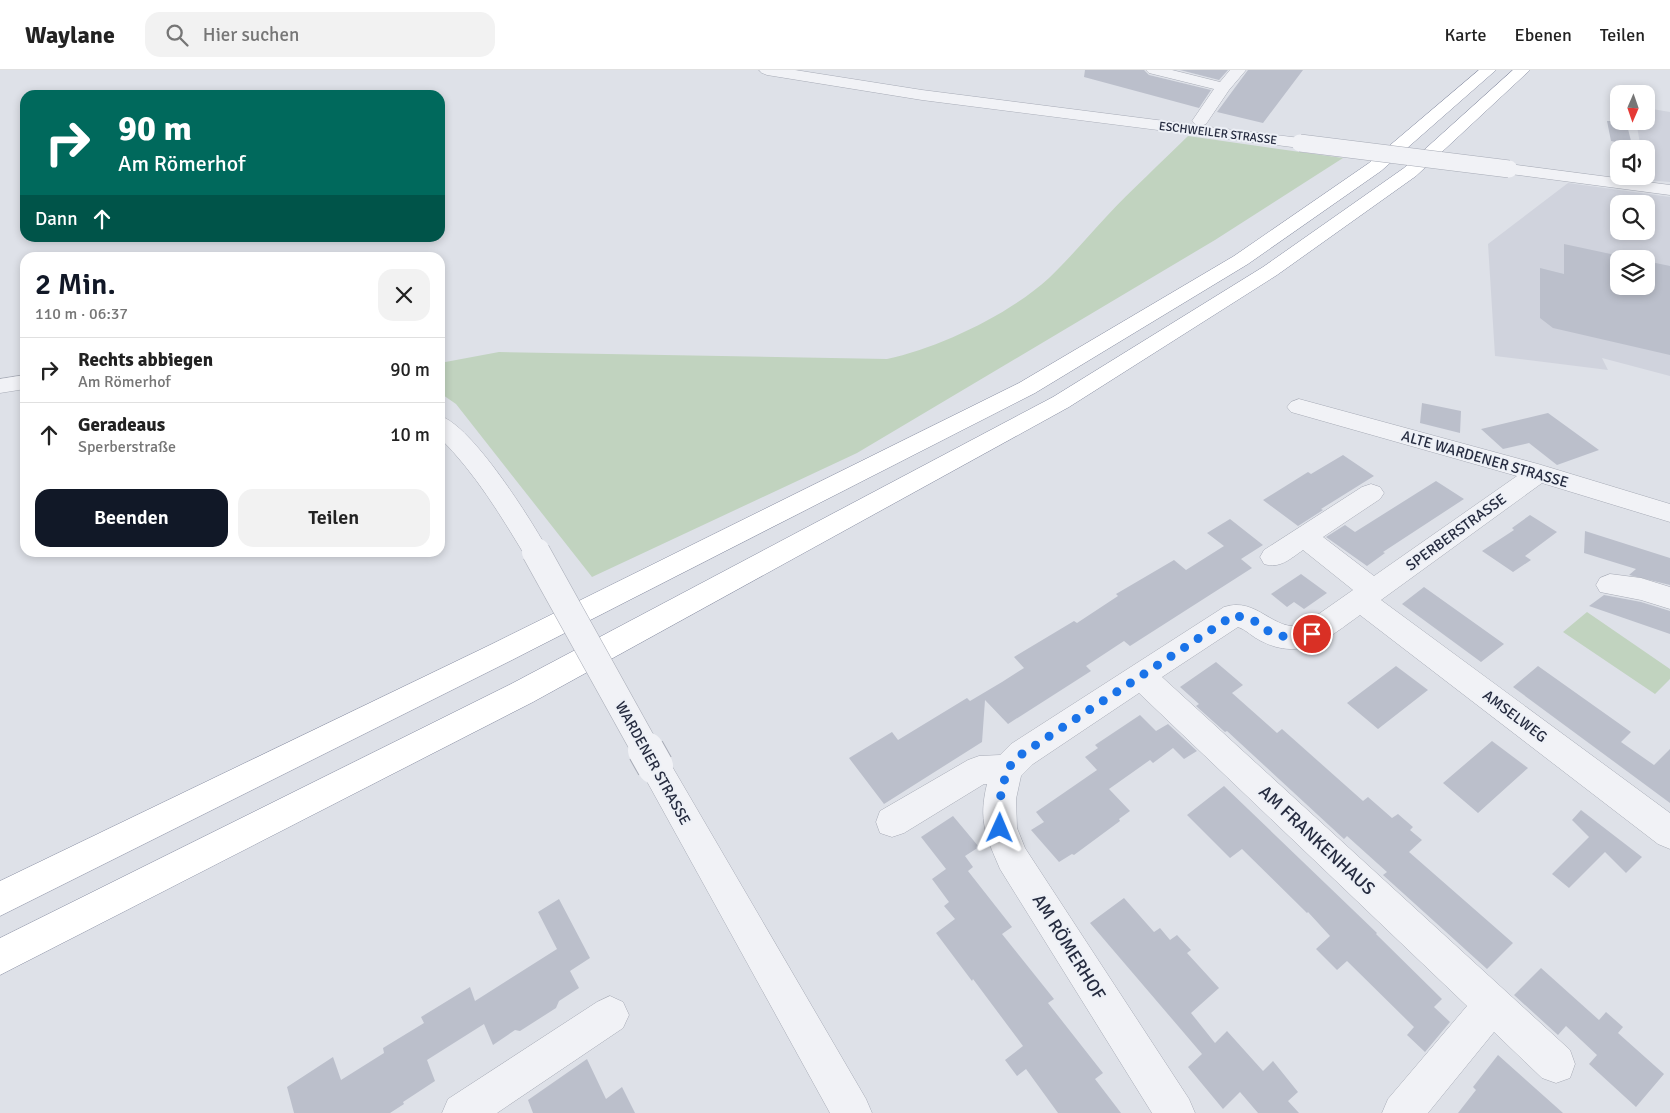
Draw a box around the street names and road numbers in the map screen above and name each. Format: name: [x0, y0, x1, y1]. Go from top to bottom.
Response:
street label: ESCHWEILER STRASSE: [1158, 119, 1278, 148]
street label: ALTE WARDENER STRASSE: [1399, 427, 1571, 491]
street label: SPERBERSTRASSE: [1402, 490, 1510, 574]
street label: AMSELWEG: [1479, 686, 1551, 746]
street label: WARDENER STRASSE: [612, 698, 694, 828]
street label: AM FRANKENHAUS: [1254, 780, 1380, 900]
street label: AM RÖMERHOF: [1028, 890, 1110, 1004]

